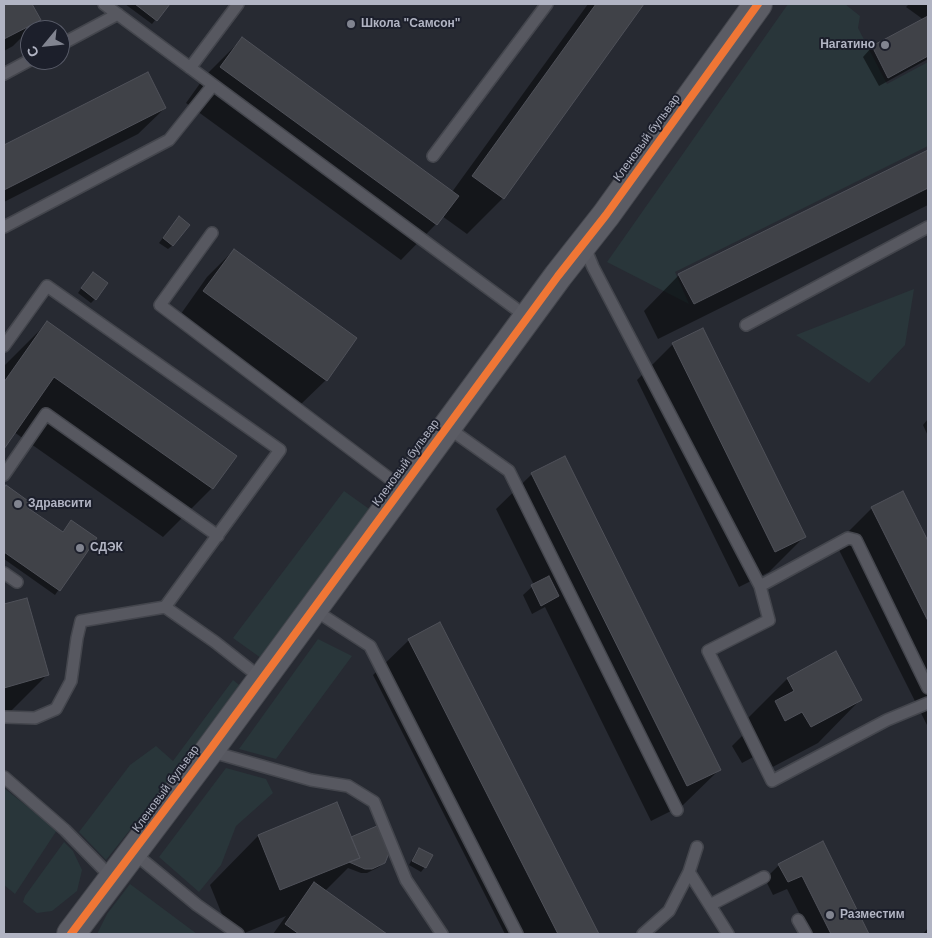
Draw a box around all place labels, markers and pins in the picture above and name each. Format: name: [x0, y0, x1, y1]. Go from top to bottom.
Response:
place label: Школа "Самсон": [361, 17, 460, 31]
marker: Школа "Самсон": [345, 18, 357, 30]
place label: Нагатино: [820, 38, 875, 52]
marker: Нагатино: [879, 39, 891, 51]
place label: Здравсити: [28, 497, 92, 511]
marker: Здравсити: [12, 498, 24, 510]
place label: СДЭК: [90, 541, 123, 555]
marker: СДЭК: [74, 542, 86, 554]
place label: Разместим: [840, 908, 905, 922]
marker: Разместим: [824, 909, 836, 921]

